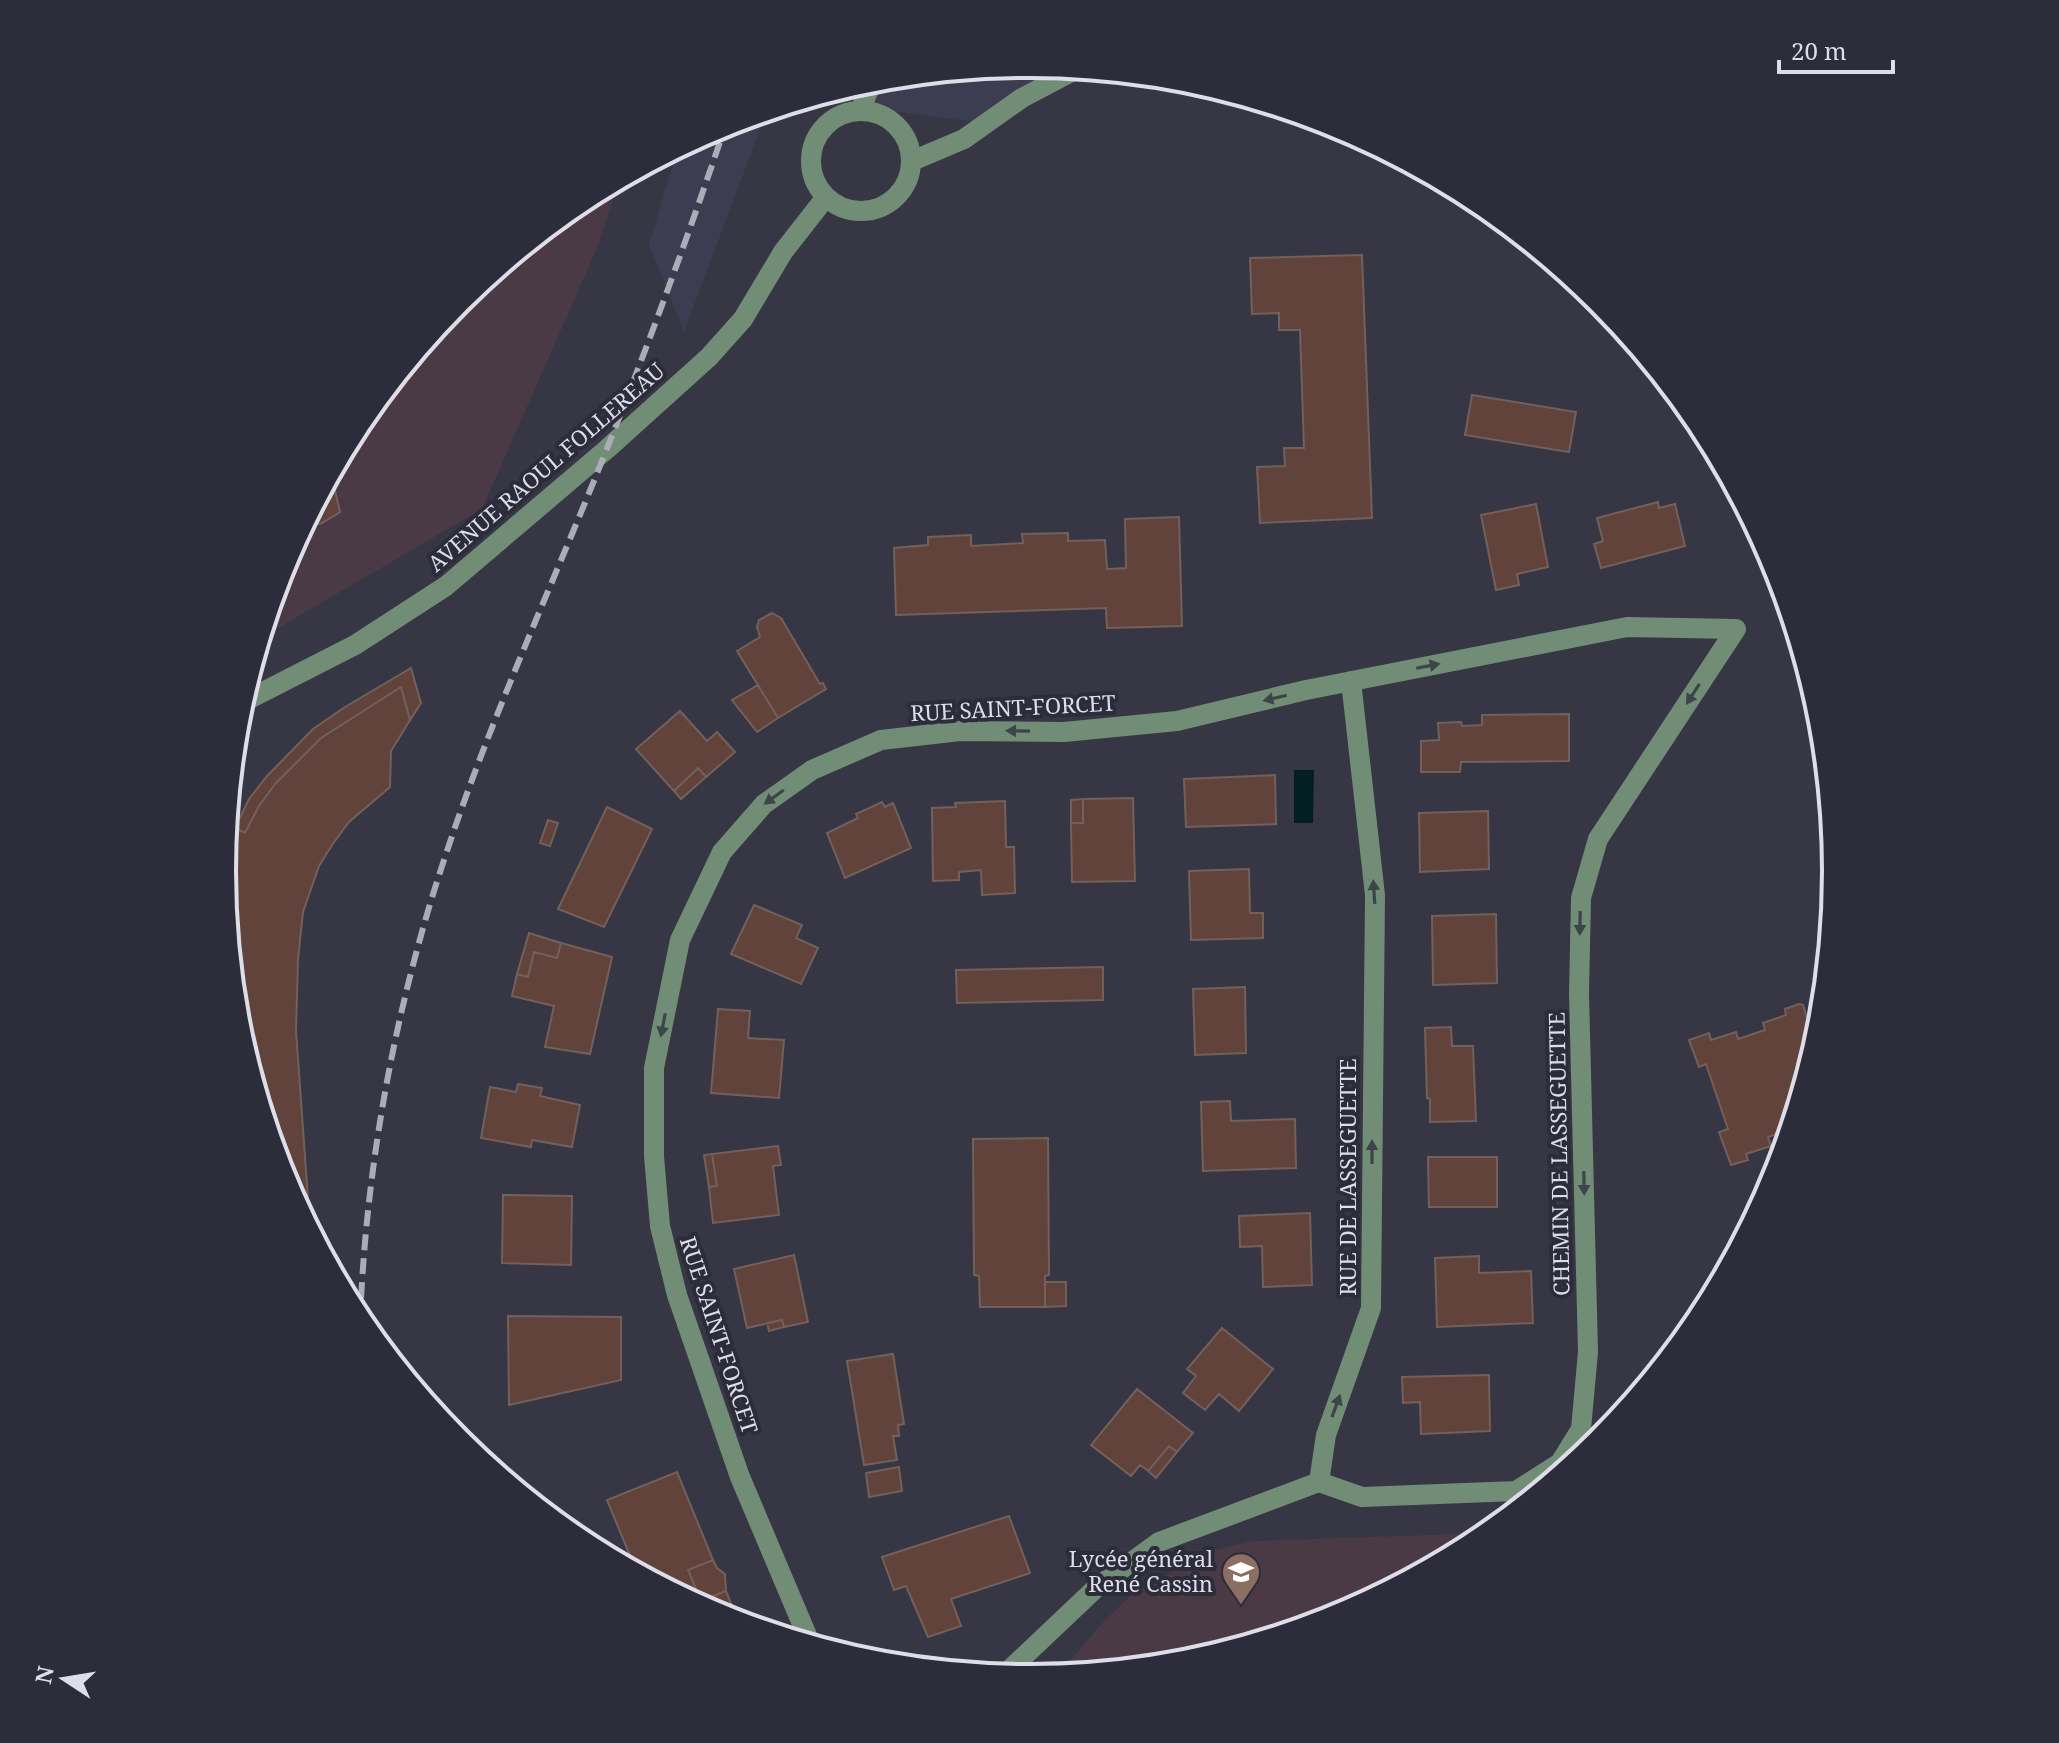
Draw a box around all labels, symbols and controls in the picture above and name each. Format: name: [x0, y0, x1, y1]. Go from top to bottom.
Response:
scale bar: [1779, 24, 1893, 74]
text: 20 m: [1791, 34, 1847, 67]
street label: AVENUE RAOUL FOLLEREAU: [421, 355, 670, 578]
one-way arrow: [1416, 660, 1441, 672]
one-way arrow: [1686, 684, 1701, 705]
street label: RUE SAINT-FORCET: [909, 687, 1117, 727]
one-way arrow: [1262, 692, 1287, 705]
one-way arrow: [1005, 725, 1030, 738]
one-way arrow: [763, 789, 784, 804]
one-way arrow: [1367, 879, 1380, 904]
one-way arrow: [1574, 911, 1586, 936]
street label: CHEMIN DE LASSEGUETTE: [1541, 1012, 1575, 1296]
one-way arrow: [656, 1013, 669, 1038]
street label: RUE DE LASSEGUETTE: [1332, 1058, 1362, 1296]
one-way arrow: [1366, 1139, 1379, 1164]
one-way arrow: [1577, 1171, 1590, 1196]
street label: RUE SAINT-FORCET: [674, 1232, 766, 1438]
one-way arrow: [1331, 1394, 1343, 1418]
place label: Lycée général René Cassin: [1069, 1543, 1213, 1598]
school or university icon: Lycée général René Cassin: [1220, 1551, 1262, 1606]
north arrow: [24, 1639, 104, 1719]
text: N: [27, 1663, 60, 1686]

